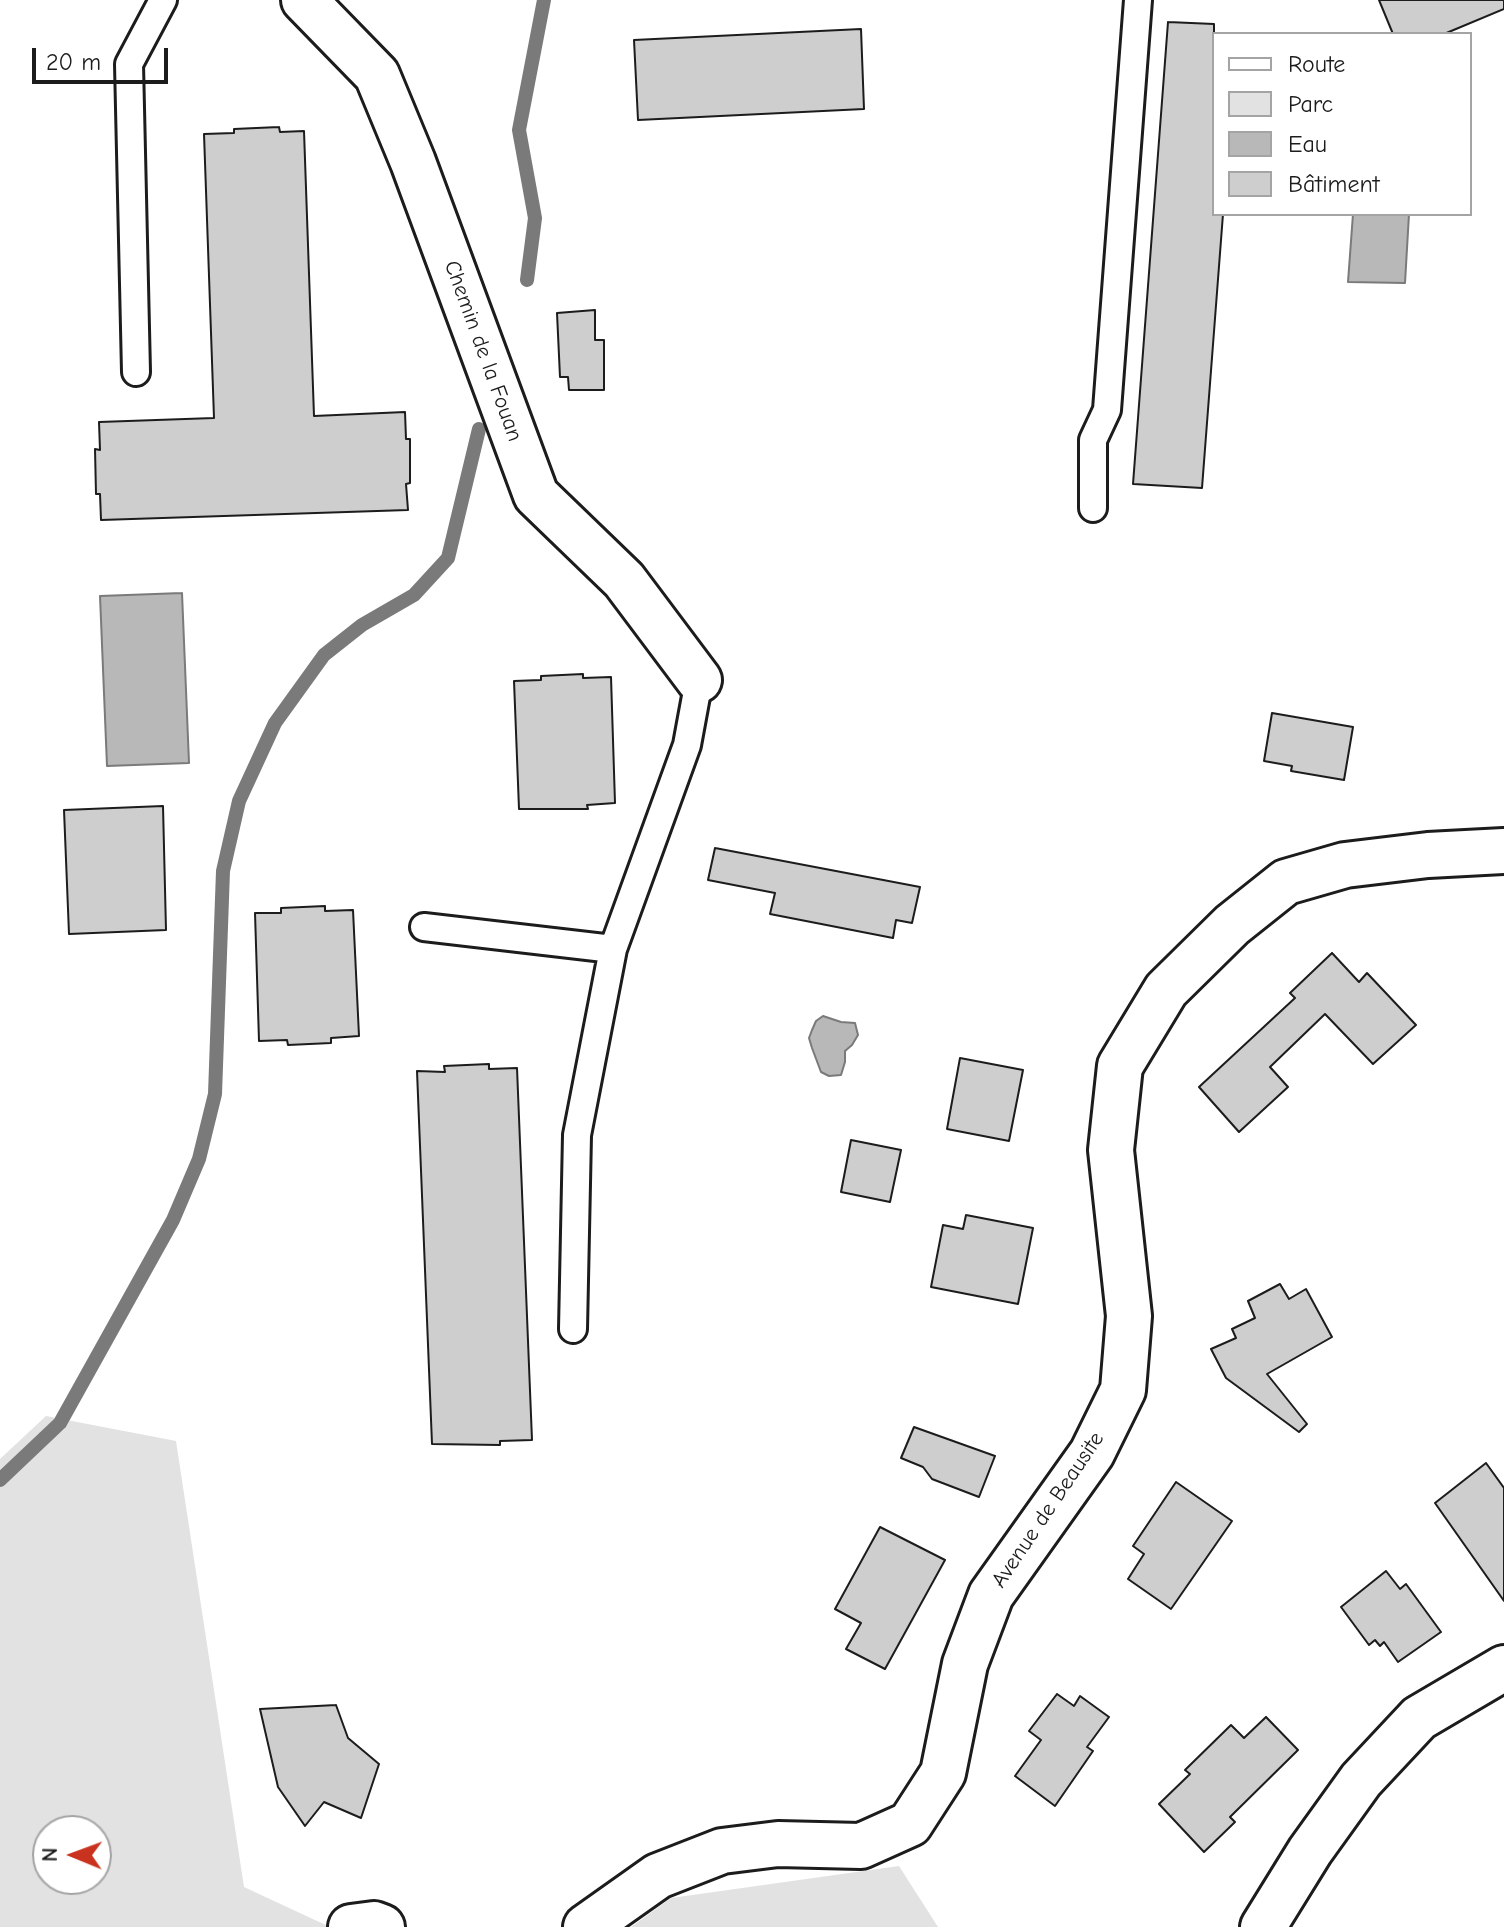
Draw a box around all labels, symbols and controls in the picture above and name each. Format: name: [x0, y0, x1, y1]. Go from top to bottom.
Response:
scale bar: [36, 32, 172, 82]
legend: [1212, 32, 1472, 216]
text: 20 m: [46, 48, 101, 76]
text: Route: [1288, 50, 1345, 78]
text: Parc: [1288, 90, 1333, 118]
text: Eau: [1288, 130, 1327, 158]
text: Bâtiment: [1288, 170, 1380, 198]
street label: Chemin de la Fouan: [438, 257, 528, 445]
street label: Avenue de Beausite: [986, 1427, 1110, 1593]
north arrow: [32, 1815, 112, 1895]
text: N: [37, 1847, 63, 1862]

